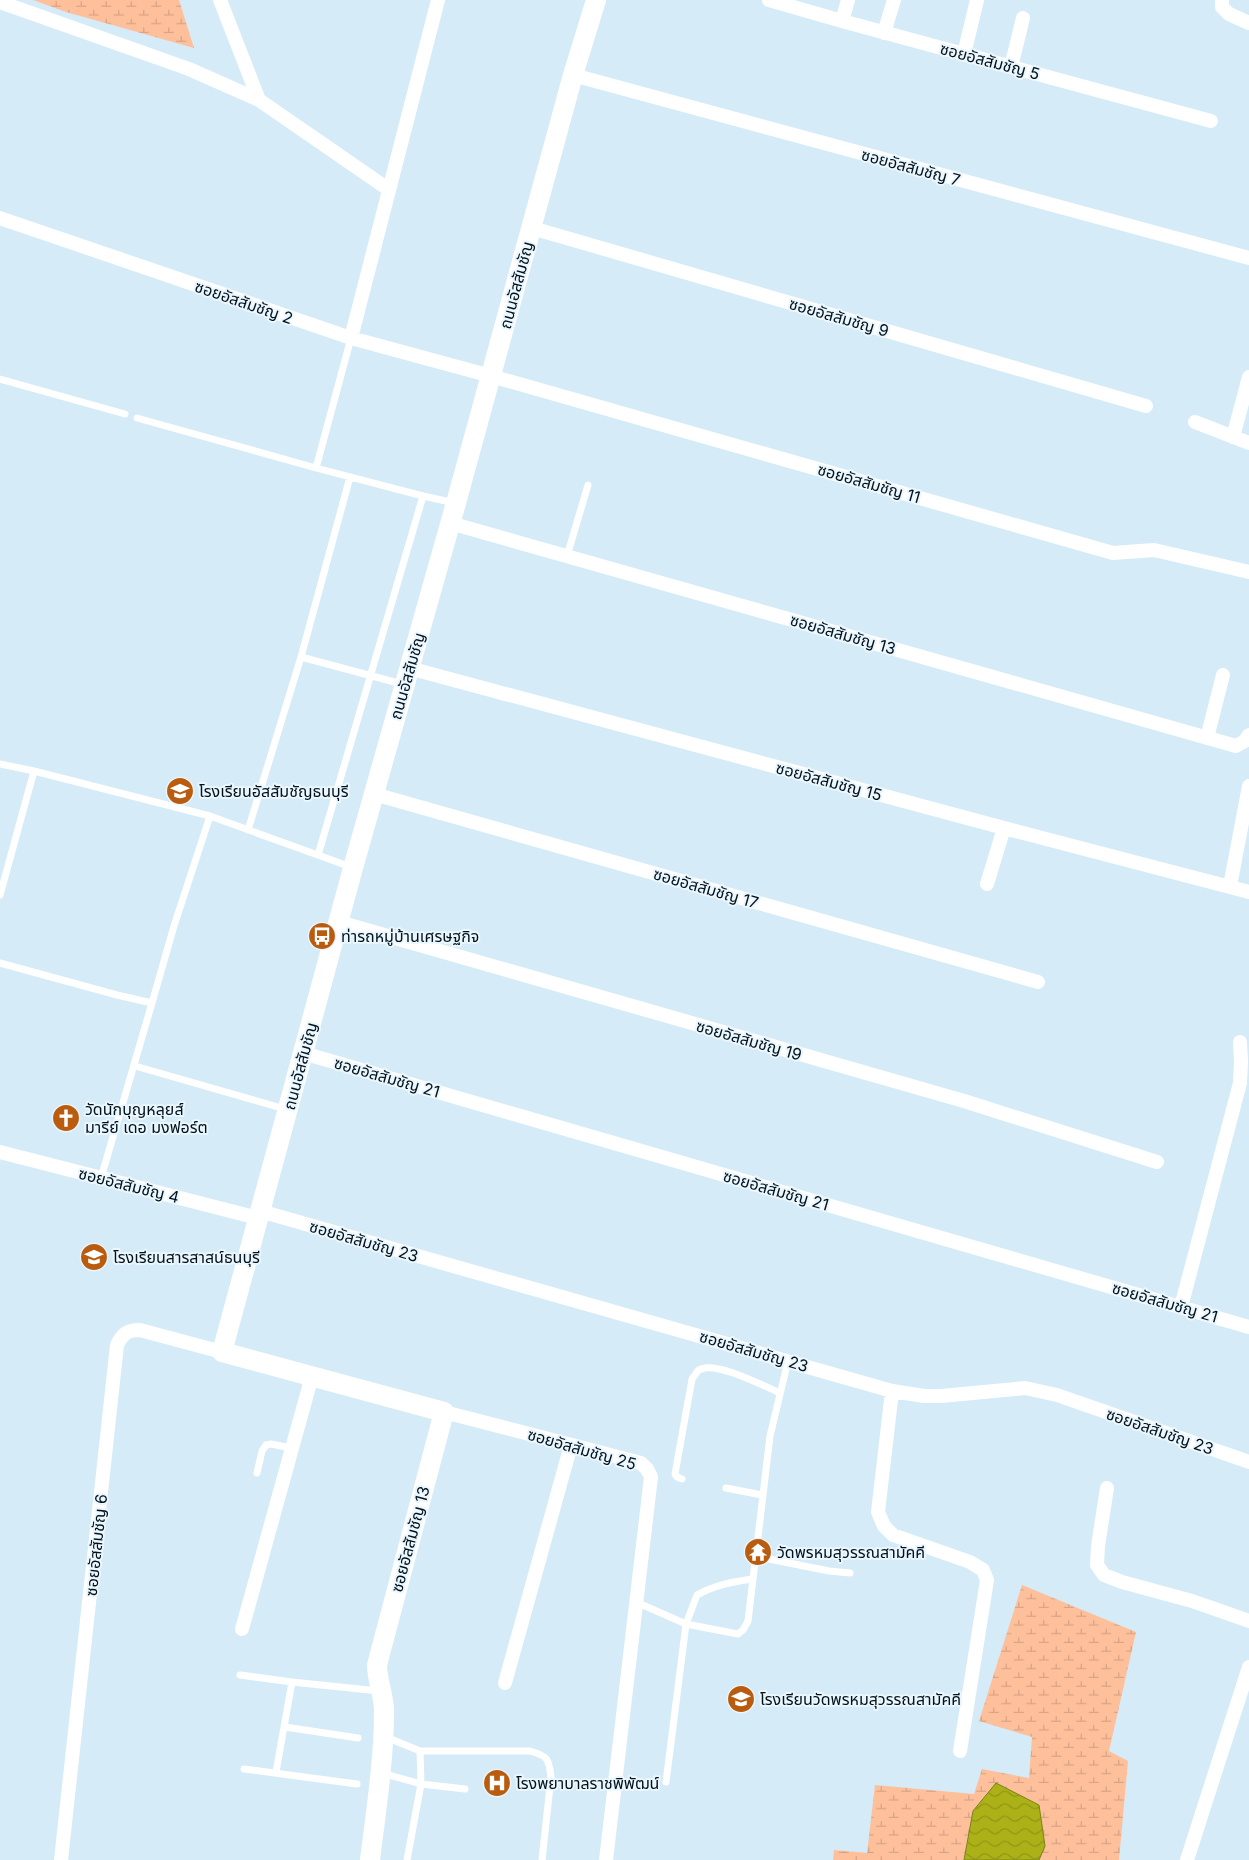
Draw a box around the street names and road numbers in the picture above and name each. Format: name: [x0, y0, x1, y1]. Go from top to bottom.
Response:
street label: ซอยอัสสัมชัญ 5: [938, 38, 1042, 84]
street label: ซอยอัสสัมชัญ 7: [859, 144, 963, 190]
street label: ถนนอัสสัมชัญ: [495, 239, 537, 331]
street label: ซอยอัสสัมชัญ 2: [192, 276, 296, 328]
street label: ซอยอัสสัมชัญ 9: [787, 293, 891, 341]
street label: ซอยอัสสัมชัญ 11: [815, 459, 923, 507]
street label: ซอยอัสสัมชัญ 13: [788, 609, 898, 659]
street label: ถนนอัสสัมชัญ: [385, 630, 429, 722]
street label: ซอยอัสสัมชัญ 15: [774, 757, 884, 805]
street label: ซอยอัสสัมชัญ 17: [651, 863, 761, 913]
street label: ซอยอัสสัมชัญ 19: [694, 1015, 804, 1065]
street label: ถนนอัสสัมชัญ: [279, 1020, 321, 1112]
street label: ซอยอัสสัมชัญ 21: [332, 1052, 442, 1102]
street label: ซอยอัสสัมชัญ 4: [77, 1163, 181, 1207]
street label: ซอยอัสสัมชัญ 21: [721, 1165, 831, 1215]
street label: ซอยอัสสัมชัญ 23: [307, 1216, 421, 1266]
street label: ซอยอัสสัมชัญ 21: [1110, 1277, 1220, 1327]
street label: ซอยอัสสัมชัญ 23: [697, 1326, 811, 1376]
street label: ซอยอัสสัมชัญ 23: [1104, 1403, 1216, 1459]
street label: ซอยอัสสัมชัญ 25: [525, 1424, 639, 1474]
street label: ซอยอัสสัมชัญ 13: [386, 1484, 434, 1594]
street label: ซอยอัสสัมชัญ 6: [81, 1493, 111, 1597]

